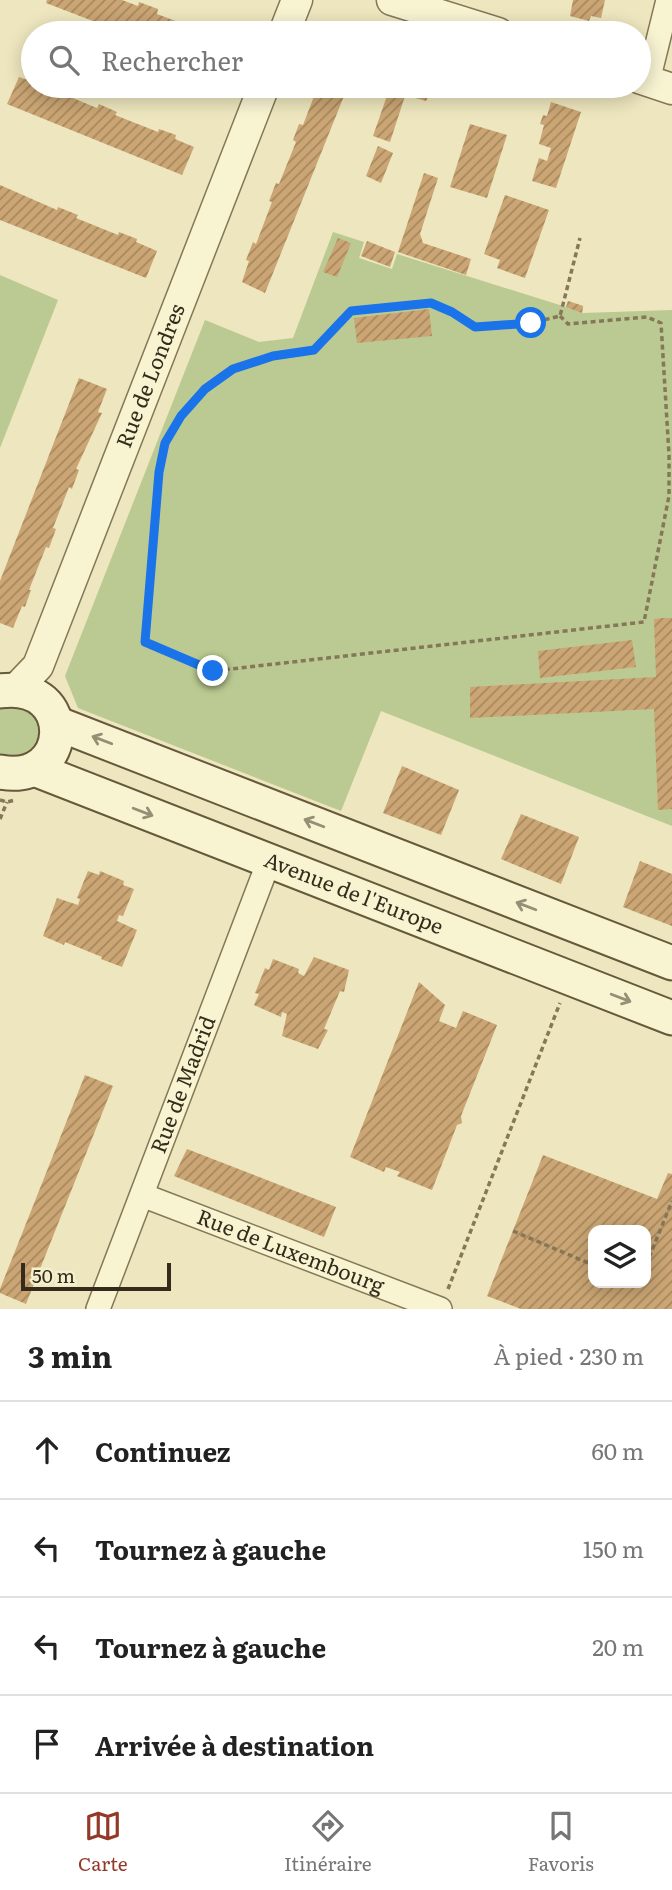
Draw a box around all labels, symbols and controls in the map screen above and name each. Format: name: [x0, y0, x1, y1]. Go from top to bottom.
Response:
search box: [21, 21, 651, 98]
text: Rechercher: [101, 40, 243, 79]
icon: search: [45, 41, 83, 79]
street label: Rue de Londres: [107, 299, 191, 452]
route start: [515, 307, 546, 338]
route end: [197, 655, 228, 686]
one-way arrow: [92, 732, 113, 745]
one-way arrow: [132, 807, 153, 820]
one-way arrow: [303, 815, 325, 828]
street label: Avenue de l'Europe: [260, 842, 449, 940]
one-way arrow: [515, 898, 537, 911]
one-way arrow: [609, 993, 631, 1006]
street label: Rue de Madrid: [141, 1011, 222, 1157]
street label: Rue de Luxembourg: [193, 1199, 390, 1300]
map controls: [588, 1225, 651, 1288]
button: layers: [588, 1225, 651, 1288]
scale bar: [21, 1260, 172, 1292]
text: 50 m: [32, 1261, 75, 1289]
text: 3 min: [28, 1333, 112, 1377]
text: À pied · 230 m: [493, 1338, 644, 1372]
icon: ahead: [28, 1431, 66, 1469]
text: Continuez: [95, 1431, 231, 1470]
text: 60 m: [591, 1433, 644, 1467]
icon: left: [28, 1529, 66, 1567]
text: Tournez à gauche: [95, 1529, 326, 1568]
text: 150 m: [583, 1531, 644, 1565]
icon: left: [28, 1627, 66, 1665]
text: Tournez à gauche: [95, 1627, 326, 1666]
text: 20 m: [592, 1629, 644, 1663]
icon: arrive: [28, 1725, 66, 1763]
text: Arrivée à destination: [95, 1725, 374, 1764]
tab: Carte: [78, 1807, 128, 1877]
tab: Itinéraire: [284, 1807, 372, 1877]
tab: Favoris: [528, 1807, 594, 1877]

